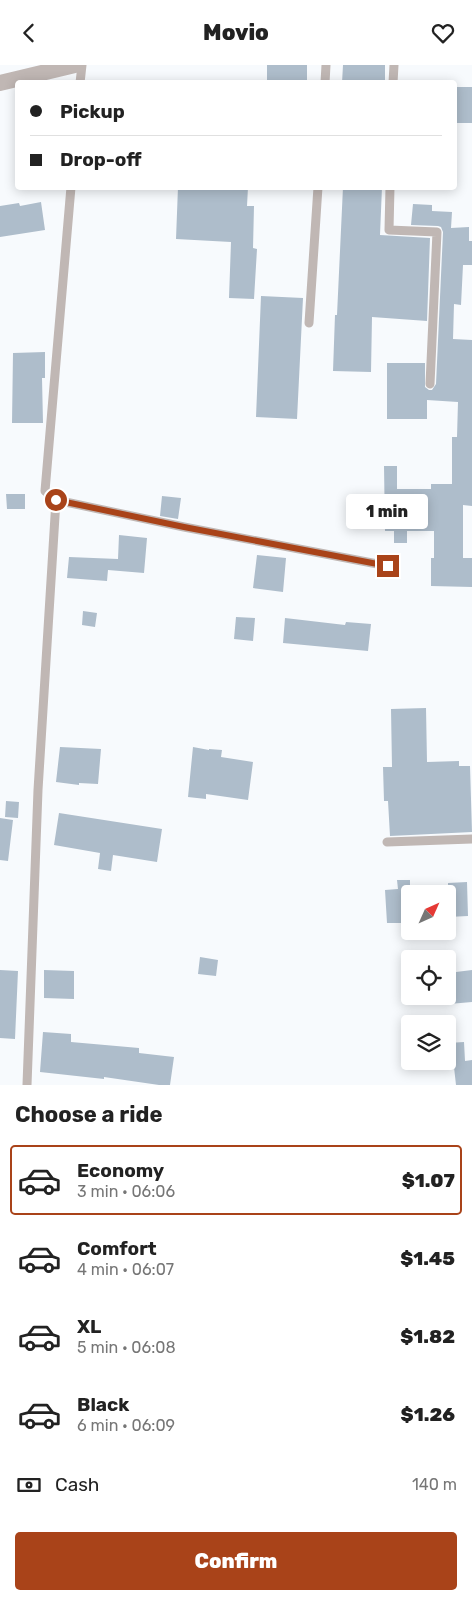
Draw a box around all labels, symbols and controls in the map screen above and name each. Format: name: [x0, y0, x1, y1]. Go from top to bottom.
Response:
icon: back: [15, 19, 43, 47]
text: Movio: [203, 19, 269, 46]
icon: heart: [429, 19, 457, 47]
text: Pickup: [60, 100, 125, 123]
text: Drop-off: [60, 148, 142, 171]
route start: [45, 489, 67, 511]
callout: 1 min: [347, 493, 429, 529]
text: 1 min: [366, 502, 408, 521]
route end: [377, 555, 399, 577]
north arrow: [401, 885, 456, 940]
map controls: [401, 885, 456, 1070]
button: locate: [401, 950, 456, 1005]
button: layers: [401, 1015, 456, 1070]
text: Choose a ride: [15, 1101, 162, 1128]
icon: car: [17, 1158, 62, 1203]
text: Economy: [77, 1159, 164, 1182]
text: $1.07: [402, 1169, 455, 1192]
text: 3 min · 06:06: [77, 1182, 175, 1201]
icon: car: [17, 1236, 62, 1281]
text: Comfort: [77, 1237, 157, 1260]
text: $1.45: [400, 1247, 455, 1270]
text: 4 min · 06:07: [77, 1260, 174, 1279]
icon: car: [17, 1314, 62, 1359]
text: XL: [77, 1315, 101, 1338]
text: $1.82: [400, 1325, 455, 1348]
text: 5 min · 06:08: [77, 1338, 176, 1357]
icon: car: [17, 1392, 62, 1437]
text: Black: [77, 1393, 129, 1416]
text: $1.26: [401, 1403, 455, 1426]
text: 6 min · 06:09: [77, 1416, 175, 1435]
icon: cash: [15, 1471, 43, 1499]
text: Cash: [55, 1473, 99, 1496]
text: 140 m: [412, 1475, 457, 1494]
button: Confirm: [15, 1532, 457, 1590]

